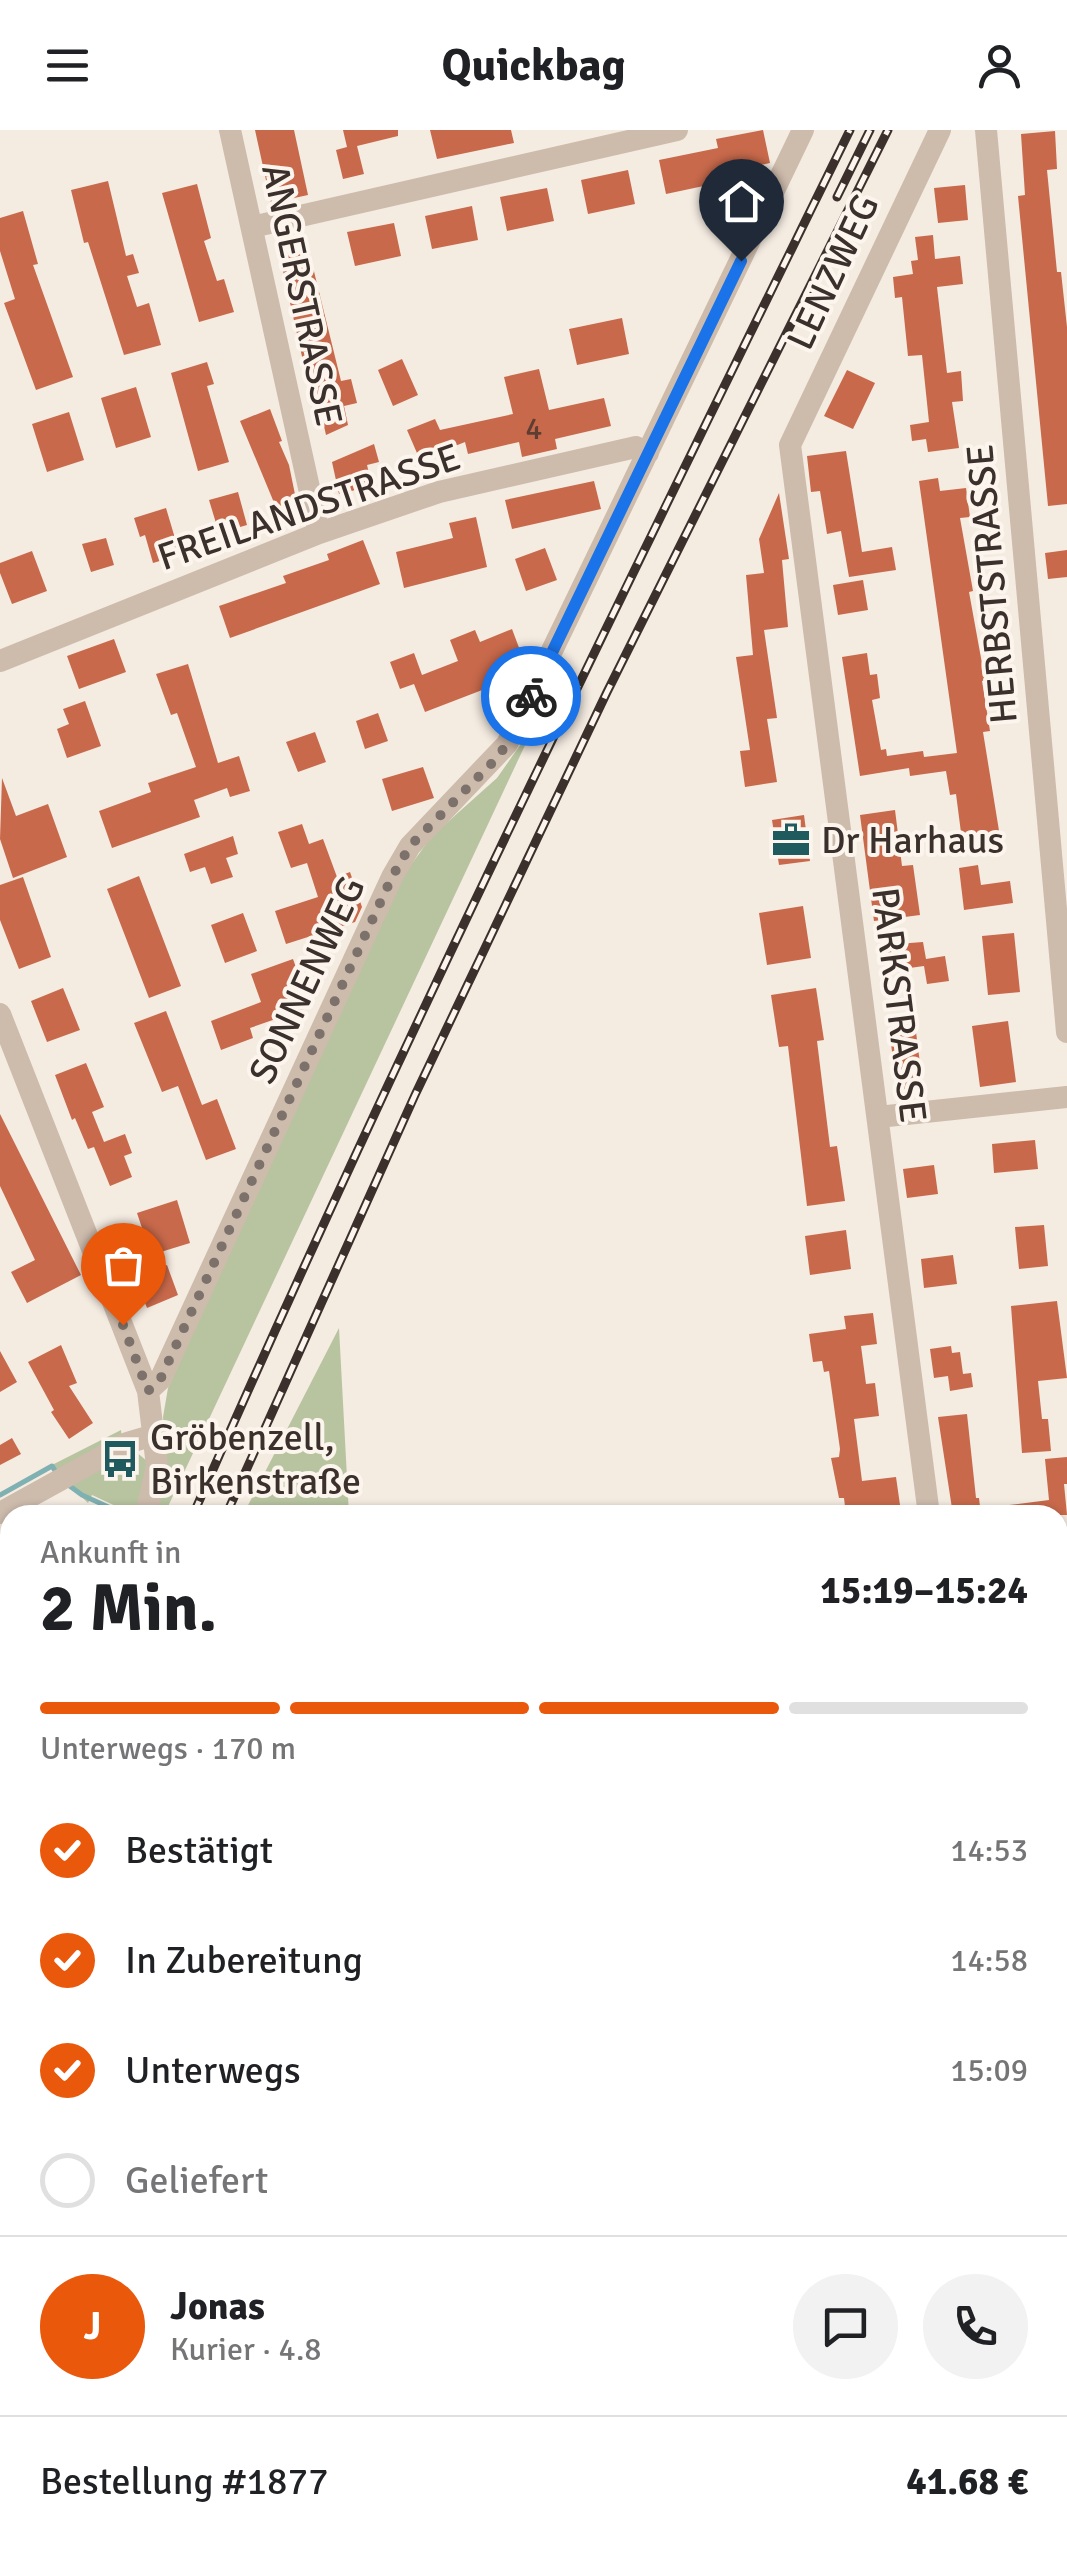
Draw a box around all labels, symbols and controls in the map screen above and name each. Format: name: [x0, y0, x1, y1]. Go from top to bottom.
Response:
icon: menu: [40, 38, 95, 93]
text: Quickbag: [441, 38, 626, 93]
icon: person: [972, 38, 1027, 93]
pin: [699, 159, 784, 262]
street label: ANGERSTRASSE: [251, 160, 353, 430]
icon: home: [714, 174, 769, 229]
street label: LENZWEG: [777, 187, 889, 357]
house number: 4: [525, 409, 543, 448]
street label: FREILANDSTRASSE: [151, 433, 467, 581]
street label: HERBSTSTRASSE: [956, 442, 1028, 726]
courier: [481, 646, 581, 746]
icon: bike: [504, 669, 559, 724]
place label: Dr Harhaus: [821, 817, 1004, 864]
office icon: Dr Harhaus: [770, 819, 812, 861]
street label: SONNENWEG: [239, 869, 375, 1091]
street label: PARKSTRASSE: [861, 885, 937, 1125]
pin: [81, 1223, 166, 1326]
icon: bag: [96, 1238, 151, 1293]
place label: Gröbenzell, Birkenstraße: [150, 1414, 361, 1505]
bus stop icon: Gröbenzell, Birkenstraße: [99, 1438, 141, 1480]
text: Ankunft in: [40, 1533, 182, 1572]
text: 15:19–15:24: [820, 1567, 1028, 1614]
text: 2 Min.: [40, 1569, 217, 1649]
text: Unterwegs · 170 m: [40, 1729, 296, 1768]
icon: check: [40, 1823, 95, 1878]
text: Bestätigt: [125, 1827, 273, 1874]
text: 14:53: [950, 1831, 1028, 1870]
icon: check: [40, 1933, 95, 1988]
text: In Zubereitung: [125, 1937, 363, 1984]
text: 14:58: [950, 1941, 1028, 1980]
icon: check: [40, 2043, 95, 2098]
text: Unterwegs: [125, 2047, 301, 2094]
text: 15:09: [950, 2051, 1028, 2090]
text: Geliefert: [125, 2157, 268, 2204]
button: chat: [793, 2274, 898, 2379]
button: phone: [923, 2274, 1028, 2379]
text: Jonas: [170, 2283, 265, 2330]
text: J: [84, 2303, 101, 2350]
text: Kurier · 4.8: [170, 2330, 322, 2369]
text: Bestellung #1877: [40, 2458, 329, 2505]
text: 41.68 €: [906, 2458, 1028, 2505]

